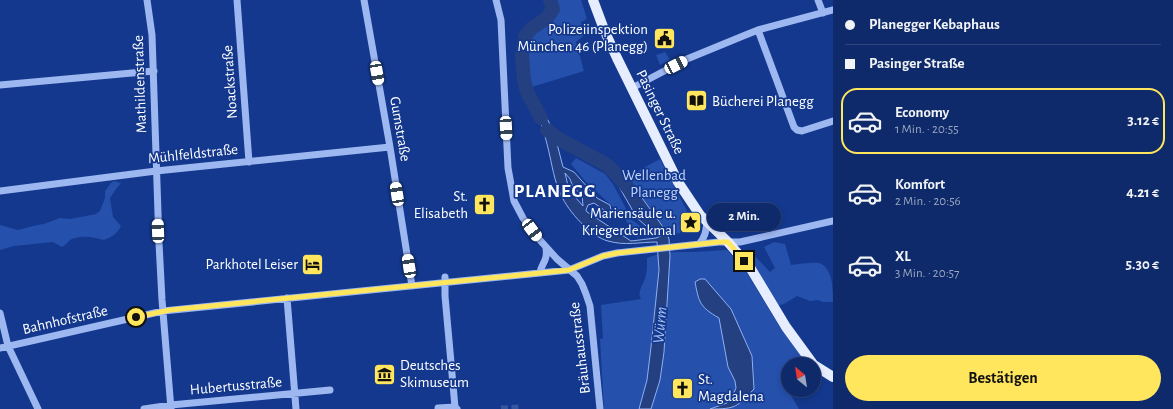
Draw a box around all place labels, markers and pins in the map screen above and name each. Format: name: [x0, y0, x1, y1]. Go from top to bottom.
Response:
place label: Polizeiinspektion München 46 (Planegg): [517, 22, 648, 54]
public building icon: Polizeiinspektion München 46 (Planegg): [651, 25, 677, 51]
library icon: Bücherei Planegg: [684, 88, 710, 114]
place label: Bücherei Planegg: [712, 94, 814, 109]
place label: St. Elisabeth: [414, 189, 468, 221]
church icon: St. Elisabeth: [471, 192, 497, 218]
place label: Mariensäule u. Kriegerdenkmal: [582, 206, 676, 238]
place icon: Mariensäule u. Kriegerdenkmal: [678, 209, 704, 235]
hotel icon: Parkhotel Leiser: [300, 251, 326, 277]
place label: Parkhotel Leiser: [205, 257, 298, 272]
place label: Deutsches Skimuseum: [400, 358, 469, 390]
museum icon: Deutsches Skimuseum: [372, 361, 398, 387]
place label: St. Magdalena: [698, 372, 764, 404]
church icon: St. Magdalena: [670, 375, 696, 401]

